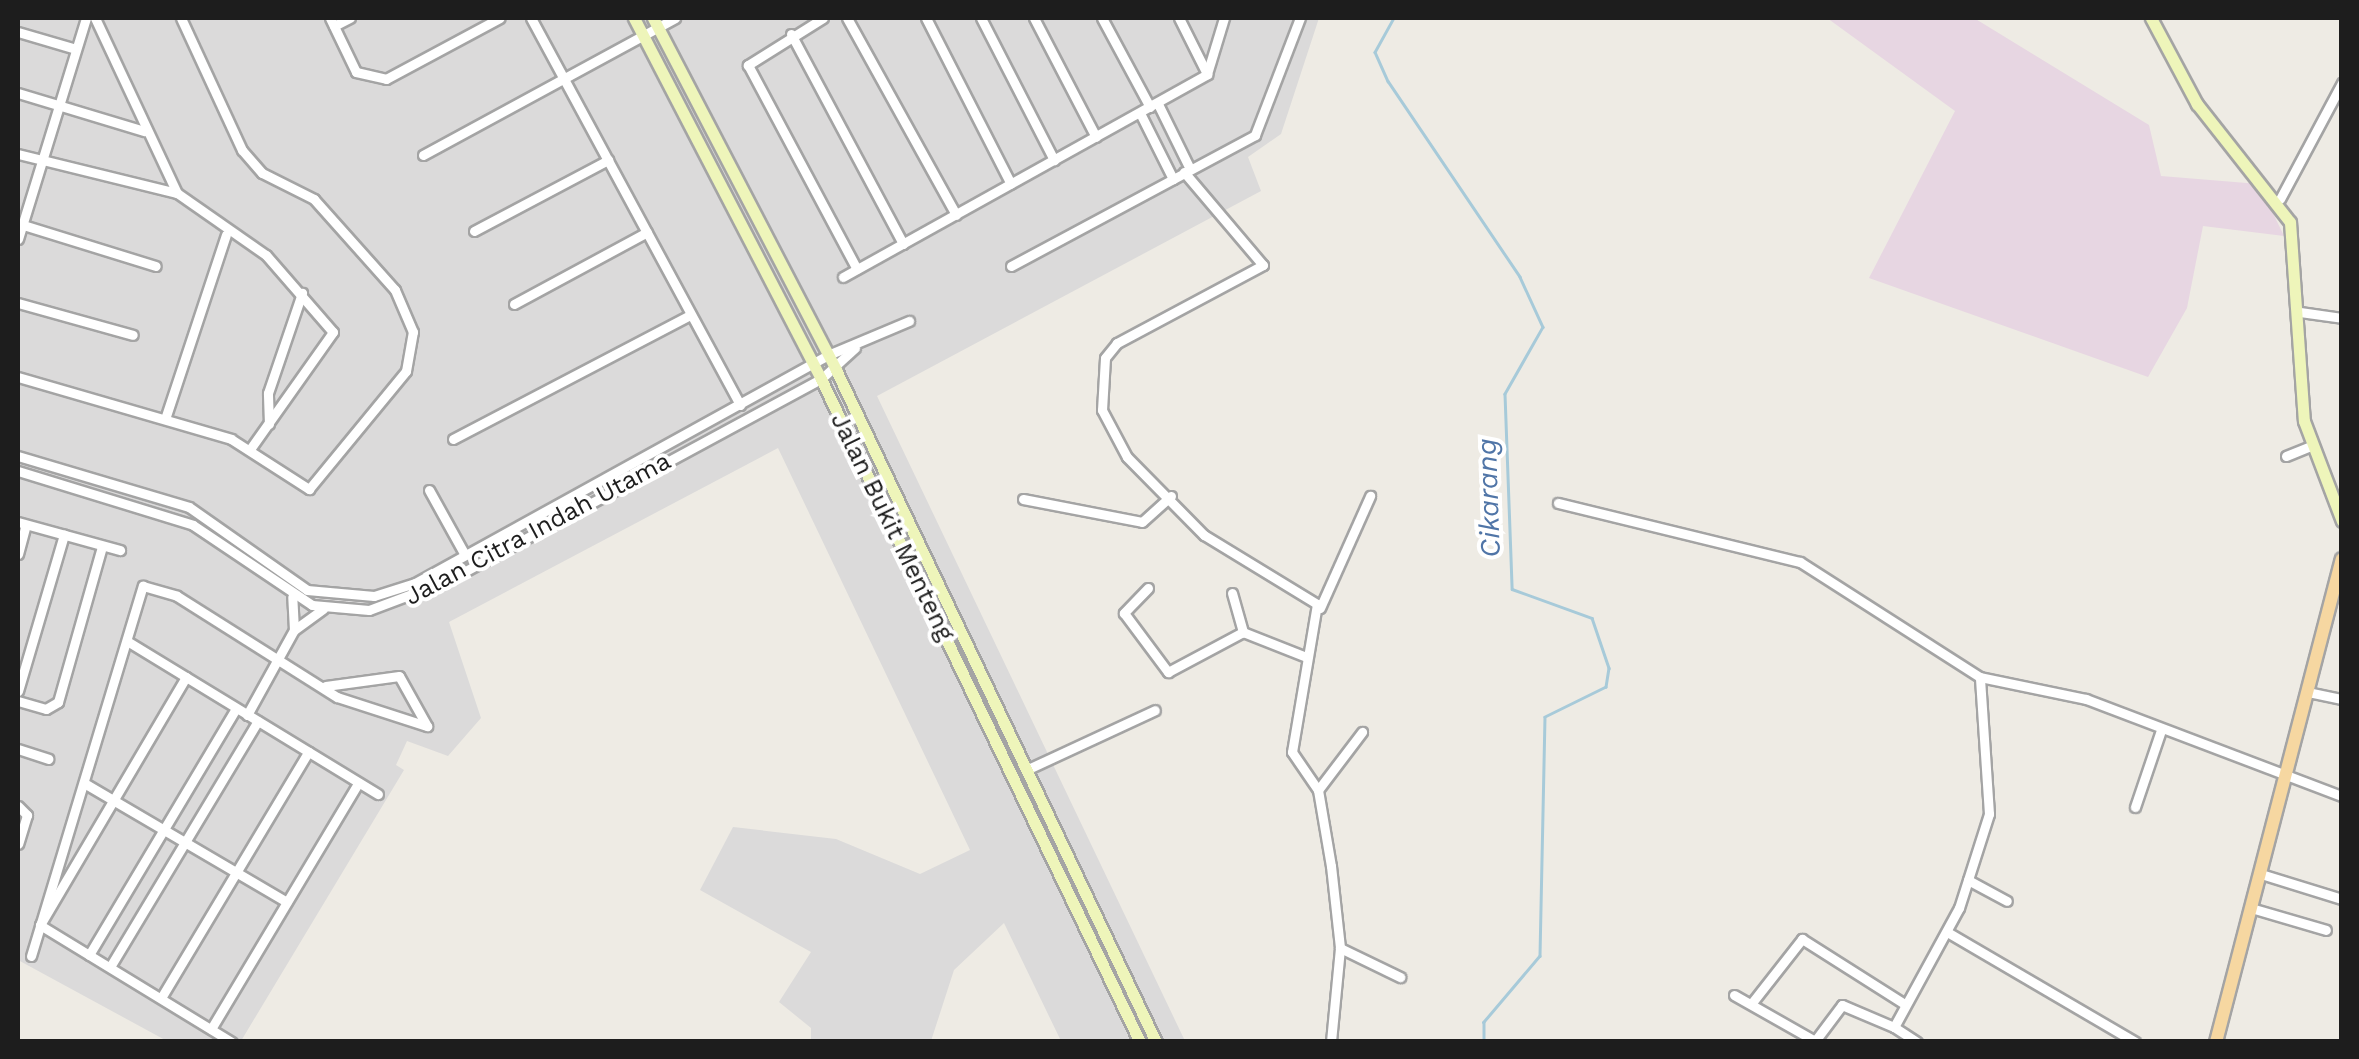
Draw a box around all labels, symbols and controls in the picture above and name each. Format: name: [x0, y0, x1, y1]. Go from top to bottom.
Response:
street label: Jalan Bukit Menteng: [824, 408, 960, 646]
water label: Cikarang: [1470, 438, 1508, 558]
street label: Jalan Citra Indah Utama: [400, 446, 676, 612]

